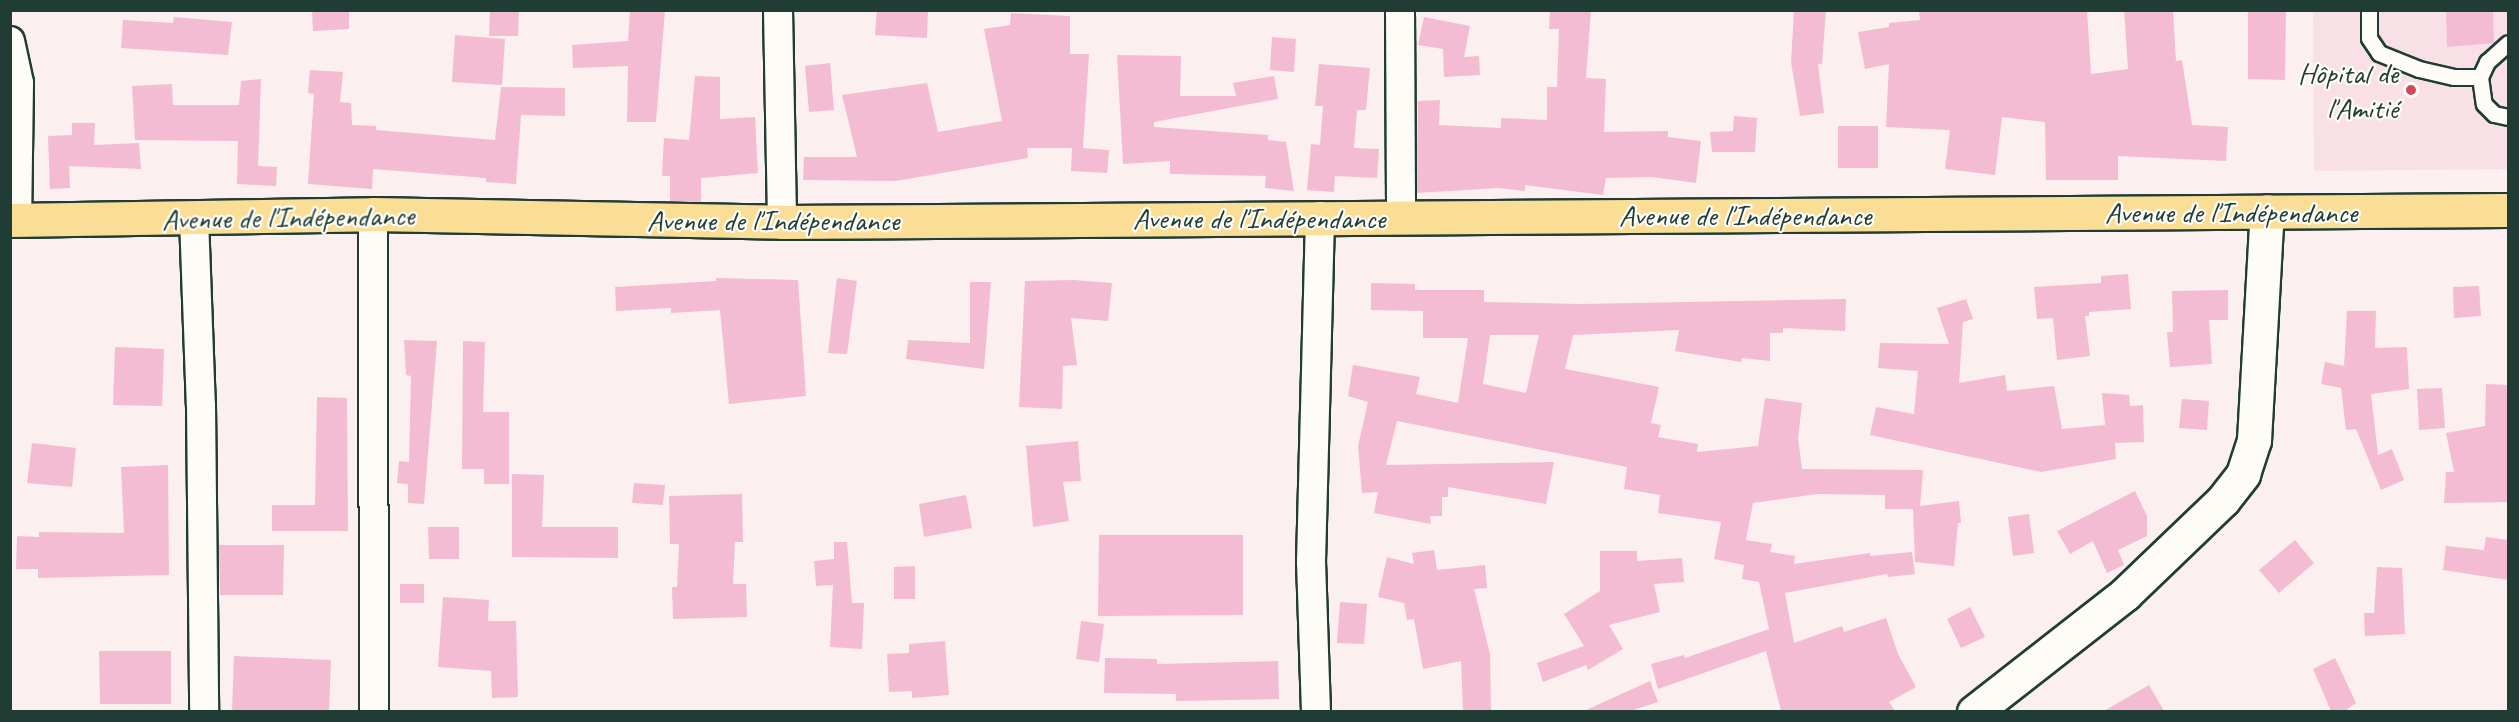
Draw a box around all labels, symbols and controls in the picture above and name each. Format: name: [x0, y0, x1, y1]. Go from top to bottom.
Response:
place label: Hôpital de l'Amitié: [2298, 55, 2398, 125]
marker: Hôpital de l'Amitié: [2402, 81, 2420, 99]
street label: Avenue de l'Indépendance: [2105, 194, 2357, 230]
street label: Avenue de l'Indépendance: [161, 197, 415, 237]
street label: Avenue de l'Indépendance: [1619, 197, 1871, 233]
street label: Avenue de l'Indépendance: [1133, 200, 1385, 236]
street label: Avenue de l'Indépendance: [647, 202, 899, 238]

